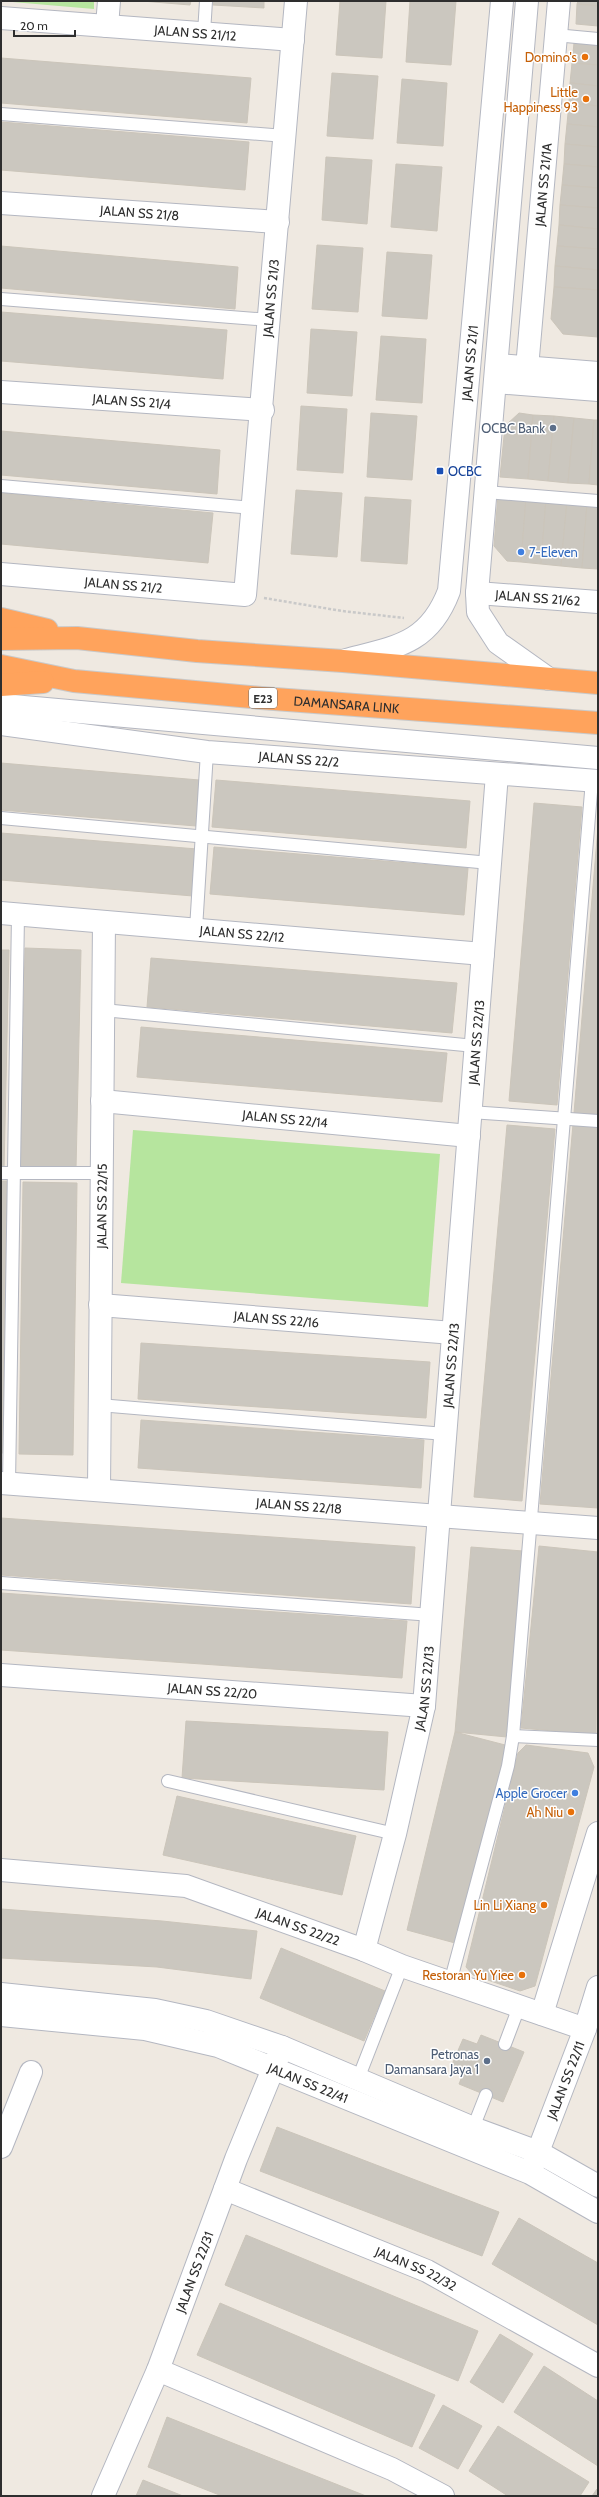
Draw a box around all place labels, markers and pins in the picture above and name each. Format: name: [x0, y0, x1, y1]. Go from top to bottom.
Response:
place label: Domino's: [525, 49, 578, 65]
marker: Domino's: [580, 52, 590, 62]
place label: Little Happiness 93: [503, 84, 578, 115]
marker: Little Happiness 93: [581, 94, 591, 104]
place label: OCBC Bank: [481, 420, 545, 436]
marker: OCBC Bank: [548, 423, 558, 433]
place label: OCBC: [448, 463, 482, 479]
marker: OCBC: [435, 466, 445, 476]
place label: 7-Eleven: [529, 544, 578, 560]
marker: 7-Eleven: [516, 547, 526, 557]
place label: Apple Grocer: [496, 1785, 568, 1801]
marker: Apple Grocer: [570, 1788, 580, 1798]
place label: Ah Niu: [526, 1804, 563, 1820]
marker: Ah Niu: [566, 1807, 576, 1817]
place label: Lin Li Xiang: [474, 1897, 537, 1913]
marker: Lin Li Xiang: [539, 1900, 549, 1910]
place label: Restoran Yu Yiee: [422, 1967, 514, 1983]
marker: Restoran Yu Yiee: [517, 1970, 527, 1980]
place label: Petronas Damansara Jaya 1: [385, 2046, 480, 2077]
marker: Petronas Damansara Jaya 1: [482, 2056, 492, 2066]

